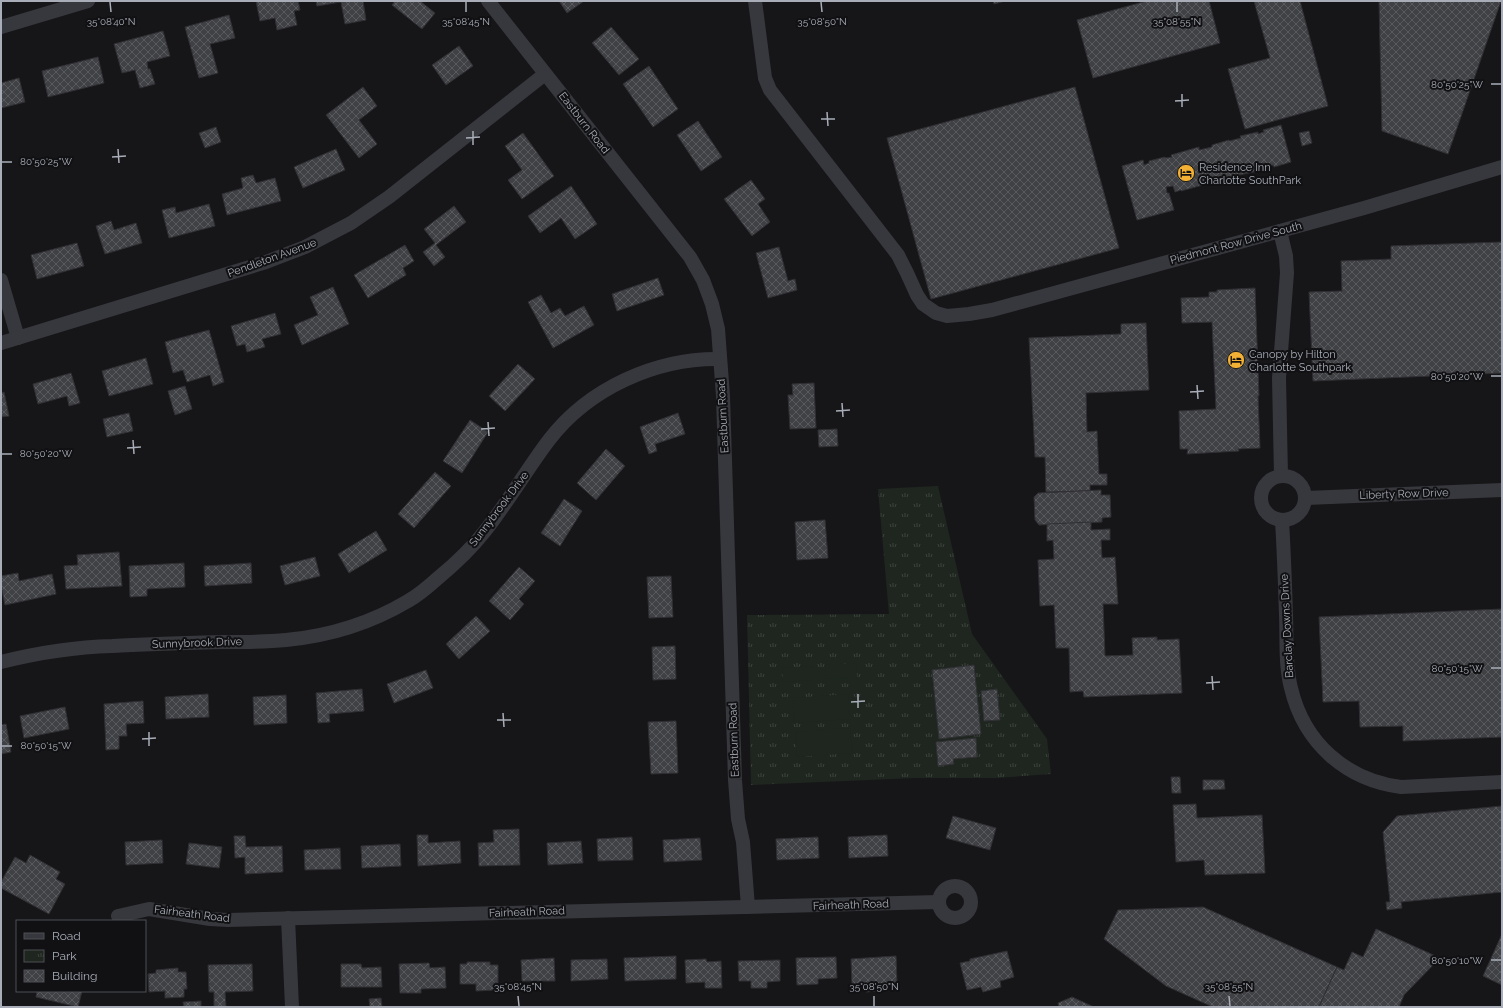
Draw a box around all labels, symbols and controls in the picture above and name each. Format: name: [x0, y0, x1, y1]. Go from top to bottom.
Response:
text: 35°08'40"N: [87, 16, 135, 27]
text: 35°08'45"N: [442, 16, 490, 27]
text: 35°08'50"N: [797, 16, 847, 27]
text: 35°08'55"N: [1153, 16, 1201, 27]
text: 80°50'25"W: [1431, 79, 1483, 90]
street label: Eastburn Road: [556, 90, 612, 156]
text: 80°50'25"W: [20, 156, 72, 167]
place label: Residence Inn Charlotte SouthPark: [1199, 161, 1301, 187]
hotel icon: Residence Inn Charlotte SouthPark: [1176, 163, 1196, 183]
street label: Piedmont Row Drive South: [1169, 219, 1303, 267]
street label: Pendleton Avenue: [226, 236, 319, 280]
place label: Canopy by Hilton Charlotte Southpark: [1249, 348, 1351, 374]
hotel icon: Canopy by Hilton Charlotte Southpark: [1226, 350, 1246, 370]
text: 80°50'20"W: [1431, 371, 1484, 382]
street label: Eastburn Road: [715, 378, 731, 454]
text: 80°50'20"W: [20, 448, 73, 459]
street label: Sunnybrook Drive: [467, 469, 532, 549]
street label: Liberty Row Drive: [1359, 486, 1449, 502]
street label: Barclay Downs Drive: [1278, 573, 1296, 678]
street label: Sunnybrook Drive: [152, 635, 243, 651]
text: 80°50'15"W: [1432, 663, 1483, 674]
street label: Eastburn Road: [726, 702, 742, 777]
text: 80°50'15"W: [21, 740, 72, 751]
street label: Fairheath Road: [813, 897, 889, 913]
street label: Fairheath Road: [153, 903, 231, 925]
street label: Fairheath Road: [489, 904, 565, 920]
legend: [16, 920, 146, 992]
text: Road: [52, 929, 81, 943]
text: Park: [52, 949, 77, 963]
text: 80°50'10"W: [1431, 955, 1483, 966]
text: Building: [52, 969, 98, 983]
text: 35°08'45"N: [494, 981, 542, 992]
text: 35°08'50"N: [849, 981, 899, 992]
text: 35°08'55"N: [1205, 981, 1253, 992]

